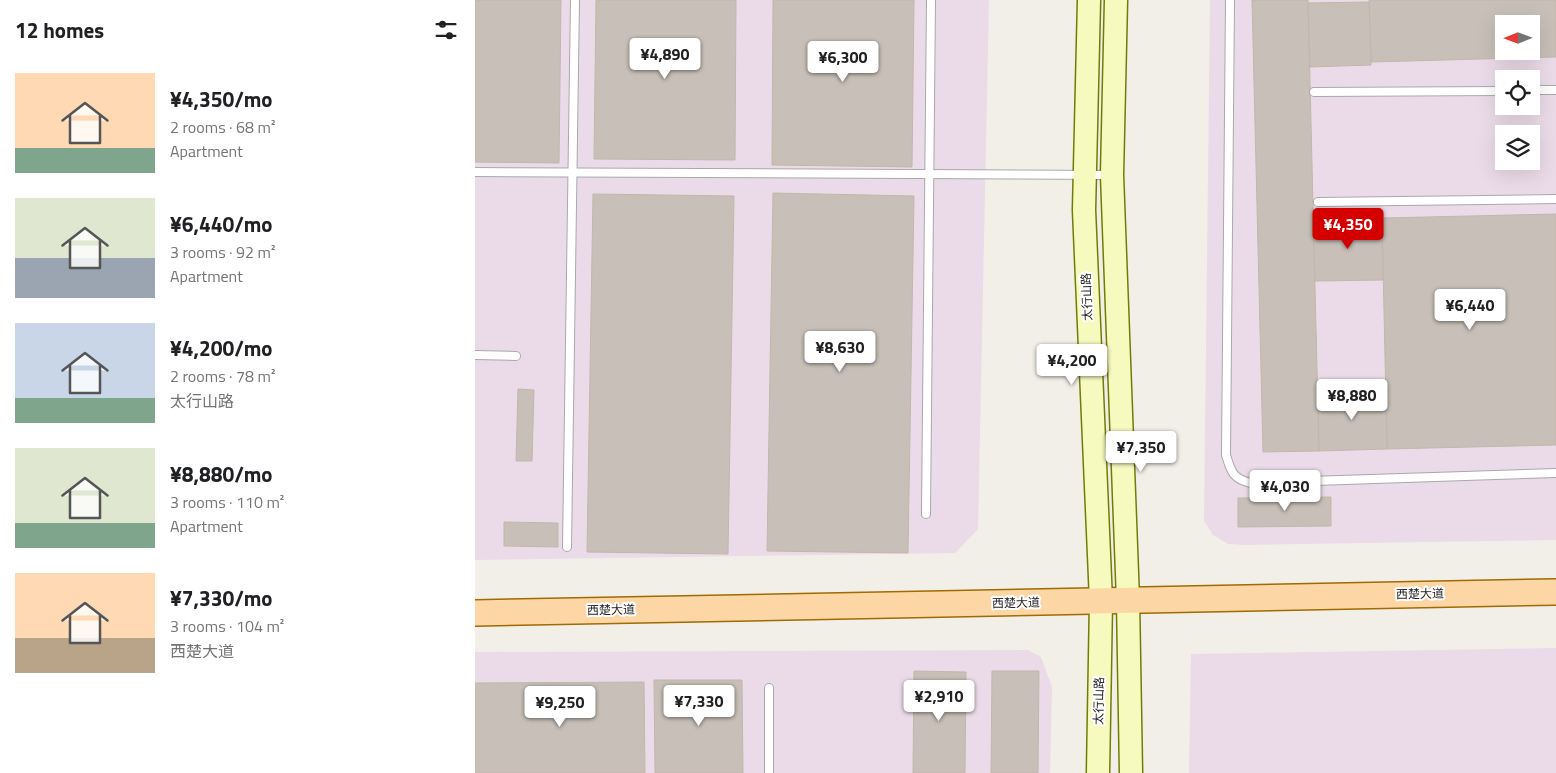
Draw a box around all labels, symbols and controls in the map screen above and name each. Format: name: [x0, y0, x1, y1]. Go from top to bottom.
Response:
text: 12 homes: [15, 14, 104, 46]
north arrow: [1495, 15, 1540, 60]
map controls: [1495, 15, 1540, 170]
icon: filters: [432, 16, 460, 44]
pin: ¥4,890: [624, 38, 706, 80]
pin: ¥6,300: [802, 41, 884, 83]
text: ¥4,890: [640, 42, 690, 66]
text: ¥6,300: [818, 45, 868, 69]
button: locate: [1495, 70, 1540, 115]
text: ¥4,350/mo: [170, 83, 272, 115]
icon: home: [55, 93, 115, 153]
text: 2 rooms · 68 m²: [170, 115, 275, 139]
button: layers: [1495, 125, 1540, 170]
text: Apartment: [170, 139, 243, 163]
text: ¥6,440/mo: [170, 208, 272, 240]
pin: ¥4,350: [1307, 208, 1389, 250]
text: ¥4,350: [1323, 212, 1373, 236]
icon: home: [55, 218, 115, 278]
text: 3 rooms · 92 m²: [170, 240, 275, 264]
text: Apartment: [170, 264, 243, 288]
street label: 太行山路: [1076, 273, 1097, 321]
pin: ¥6,440: [1429, 288, 1511, 331]
text: ¥6,440: [1445, 293, 1495, 317]
pin: ¥8,630: [799, 330, 881, 373]
text: ¥4,200/mo: [170, 332, 272, 364]
text: ¥8,630: [815, 335, 865, 359]
icon: home: [55, 343, 115, 403]
pin: ¥4,200: [1031, 344, 1113, 386]
text: ¥4,200: [1047, 348, 1097, 372]
text: 2 rooms · 78 m²: [170, 364, 275, 388]
pin: ¥8,880: [1311, 378, 1393, 421]
text: ¥8,880: [1327, 383, 1377, 407]
text: 太行山路: [170, 389, 234, 413]
pin: ¥7,350: [1100, 430, 1182, 473]
text: ¥7,350: [1116, 435, 1166, 459]
text: ¥8,880/mo: [170, 458, 272, 490]
icon: home: [55, 468, 115, 528]
pin: ¥4,030: [1244, 470, 1326, 512]
text: ¥4,030: [1260, 474, 1310, 498]
text: 3 rooms · 110 m²: [170, 490, 284, 514]
text: Apartment: [170, 514, 243, 538]
text: ¥7,330/mo: [170, 582, 272, 614]
street label: 西楚大道: [1396, 584, 1444, 603]
icon: home: [55, 593, 115, 653]
street label: 西楚大道: [992, 593, 1040, 612]
street label: 西楚大道: [587, 600, 635, 619]
text: 3 rooms · 104 m²: [170, 614, 284, 638]
text: 西楚大道: [170, 639, 234, 663]
street label: 太行山路: [1089, 677, 1108, 725]
pin: ¥2,910: [898, 680, 980, 722]
pin: ¥7,330: [658, 684, 740, 727]
text: ¥2,910: [914, 684, 964, 708]
pin: ¥9,250: [519, 686, 601, 728]
text: ¥7,330: [674, 689, 724, 713]
text: ¥9,250: [535, 690, 585, 714]

